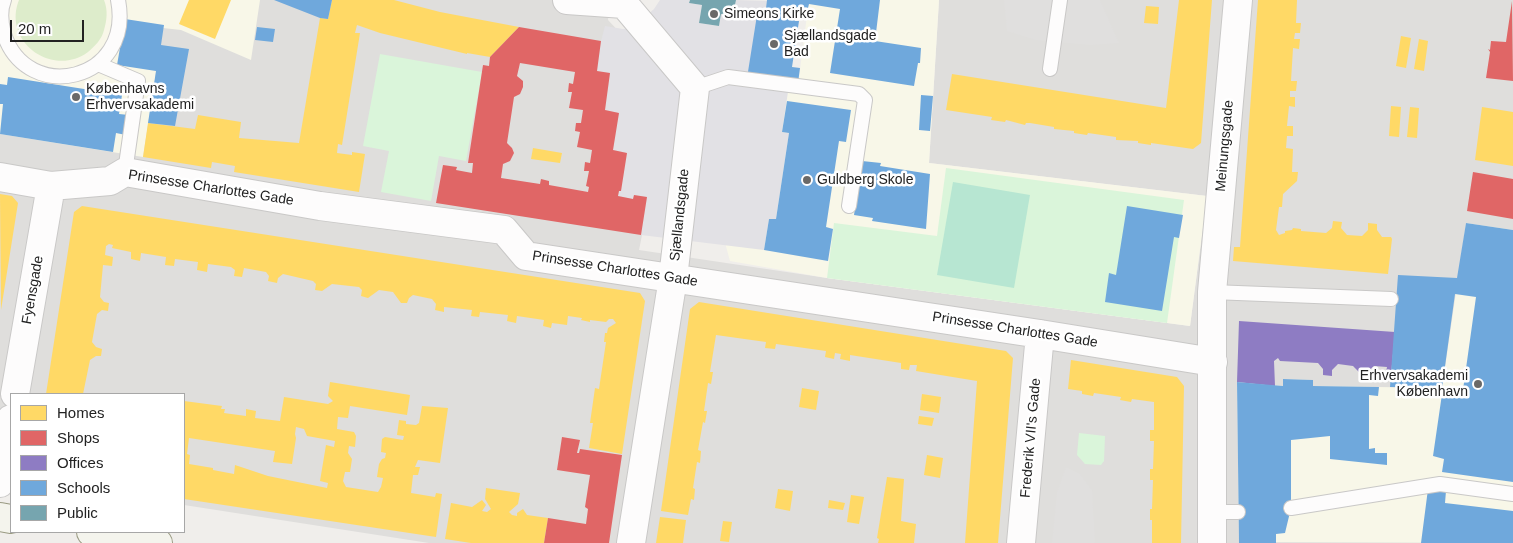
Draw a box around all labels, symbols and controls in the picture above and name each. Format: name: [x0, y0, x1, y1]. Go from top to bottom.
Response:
place label: Simeons Kirke: [724, 6, 814, 22]
marker: Simeons Kirke: [708, 8, 720, 20]
scale bar: [12, 10, 86, 42]
text: 20 m: [18, 20, 51, 37]
place label: Sjællandsgade Bad: [784, 28, 877, 60]
marker: Sjællandsgade Bad: [768, 38, 780, 50]
place label: Københavns Erhvervsakademi: [86, 81, 194, 114]
marker: Københavns Erhvervsakademi: [70, 91, 82, 103]
street label: Meinungsgade: [1213, 100, 1237, 192]
street label: Prinsesse Charlottes Gade: [127, 167, 295, 209]
street label: Sjællandsgade: [667, 168, 693, 262]
place label: Guldberg Skole: [817, 172, 914, 188]
marker: Guldberg Skole: [801, 174, 813, 186]
street label: Prinsesse Charlottes Gade: [531, 248, 699, 290]
street label: Fyensgade: [19, 254, 47, 326]
street label: Prinsesse Charlottes Gade: [931, 309, 1099, 351]
place label: Erhvervsakademi København: [1360, 368, 1468, 401]
street label: Frederik VII's Gade: [1017, 377, 1045, 499]
marker: Erhvervsakademi København: [1472, 378, 1484, 390]
legend: [10, 393, 185, 533]
text: Homes: [57, 404, 105, 421]
text: Shops: [57, 429, 100, 446]
text: Offices: [57, 454, 103, 471]
text: Schools: [57, 479, 110, 496]
text: Public: [57, 504, 98, 521]

